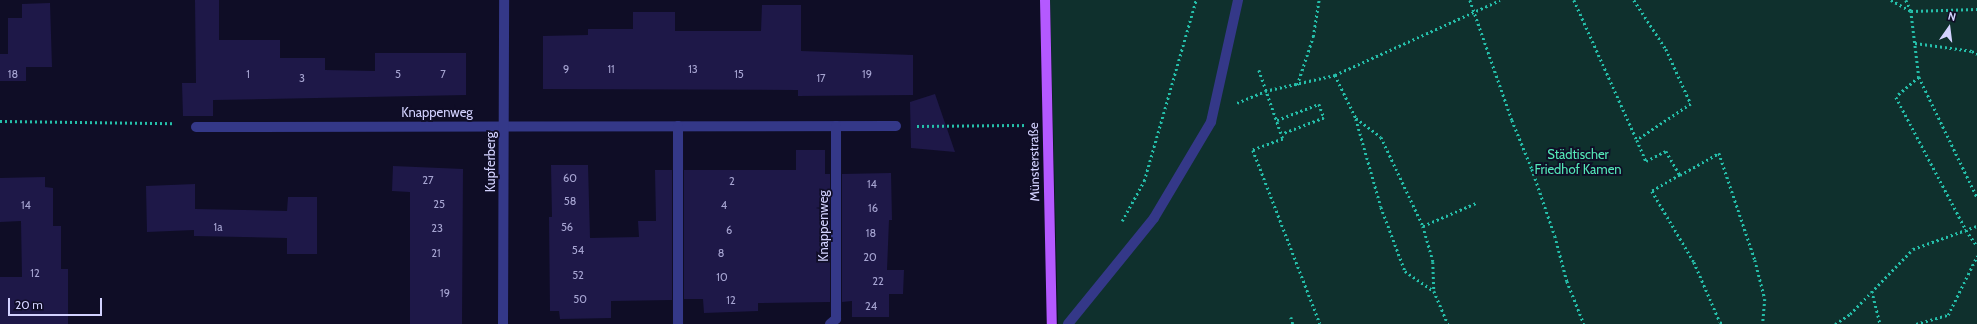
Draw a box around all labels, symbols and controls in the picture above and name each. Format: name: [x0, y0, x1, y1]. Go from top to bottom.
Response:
north arrow: [1929, 8, 1969, 48]
text: N: [1946, 9, 1957, 24]
house number: 9: [563, 62, 569, 76]
house number: 11: [607, 62, 615, 76]
house number: 13: [688, 62, 698, 76]
house number: 18: [8, 67, 18, 81]
house number: 1: [246, 67, 250, 81]
house number: 5: [395, 67, 401, 81]
house number: 7: [440, 67, 446, 81]
house number: 15: [734, 67, 744, 81]
house number: 19: [862, 67, 872, 81]
house number: 3: [299, 71, 305, 85]
house number: 17: [816, 71, 826, 85]
street label: Knappenweg: [401, 104, 473, 120]
street label: Münsterstraße: [1026, 122, 1042, 202]
street label: Kupferberg: [482, 132, 498, 192]
park label: Städtischer Friedhof Kamen: [1534, 147, 1622, 178]
house number: 60: [563, 171, 577, 185]
house number: 27: [422, 173, 434, 187]
house number: 2: [729, 174, 735, 188]
house number: 14: [867, 177, 877, 191]
street label: Knappenweg: [815, 190, 831, 262]
house number: 58: [564, 194, 576, 208]
house number: 25: [433, 197, 445, 211]
house number: 14: [21, 198, 31, 212]
house number: 4: [721, 198, 727, 212]
house number: 16: [868, 201, 878, 215]
house number: 1a: [214, 220, 222, 234]
house number: 56: [561, 220, 573, 234]
house number: 23: [431, 221, 443, 235]
house number: 6: [726, 223, 732, 237]
house number: 18: [866, 226, 876, 240]
house number: 54: [572, 243, 584, 257]
house number: 21: [431, 246, 441, 260]
house number: 8: [718, 246, 724, 260]
house number: 20: [863, 250, 877, 264]
house number: 12: [30, 266, 40, 280]
house number: 52: [572, 268, 584, 282]
house number: 10: [716, 270, 728, 284]
house number: 22: [872, 274, 884, 288]
house number: 19: [440, 286, 450, 300]
scale bar: [10, 290, 104, 316]
house number: 50: [573, 292, 587, 306]
house number: 12: [726, 293, 736, 307]
text: 20 m: [15, 297, 43, 312]
house number: 24: [865, 299, 877, 313]

